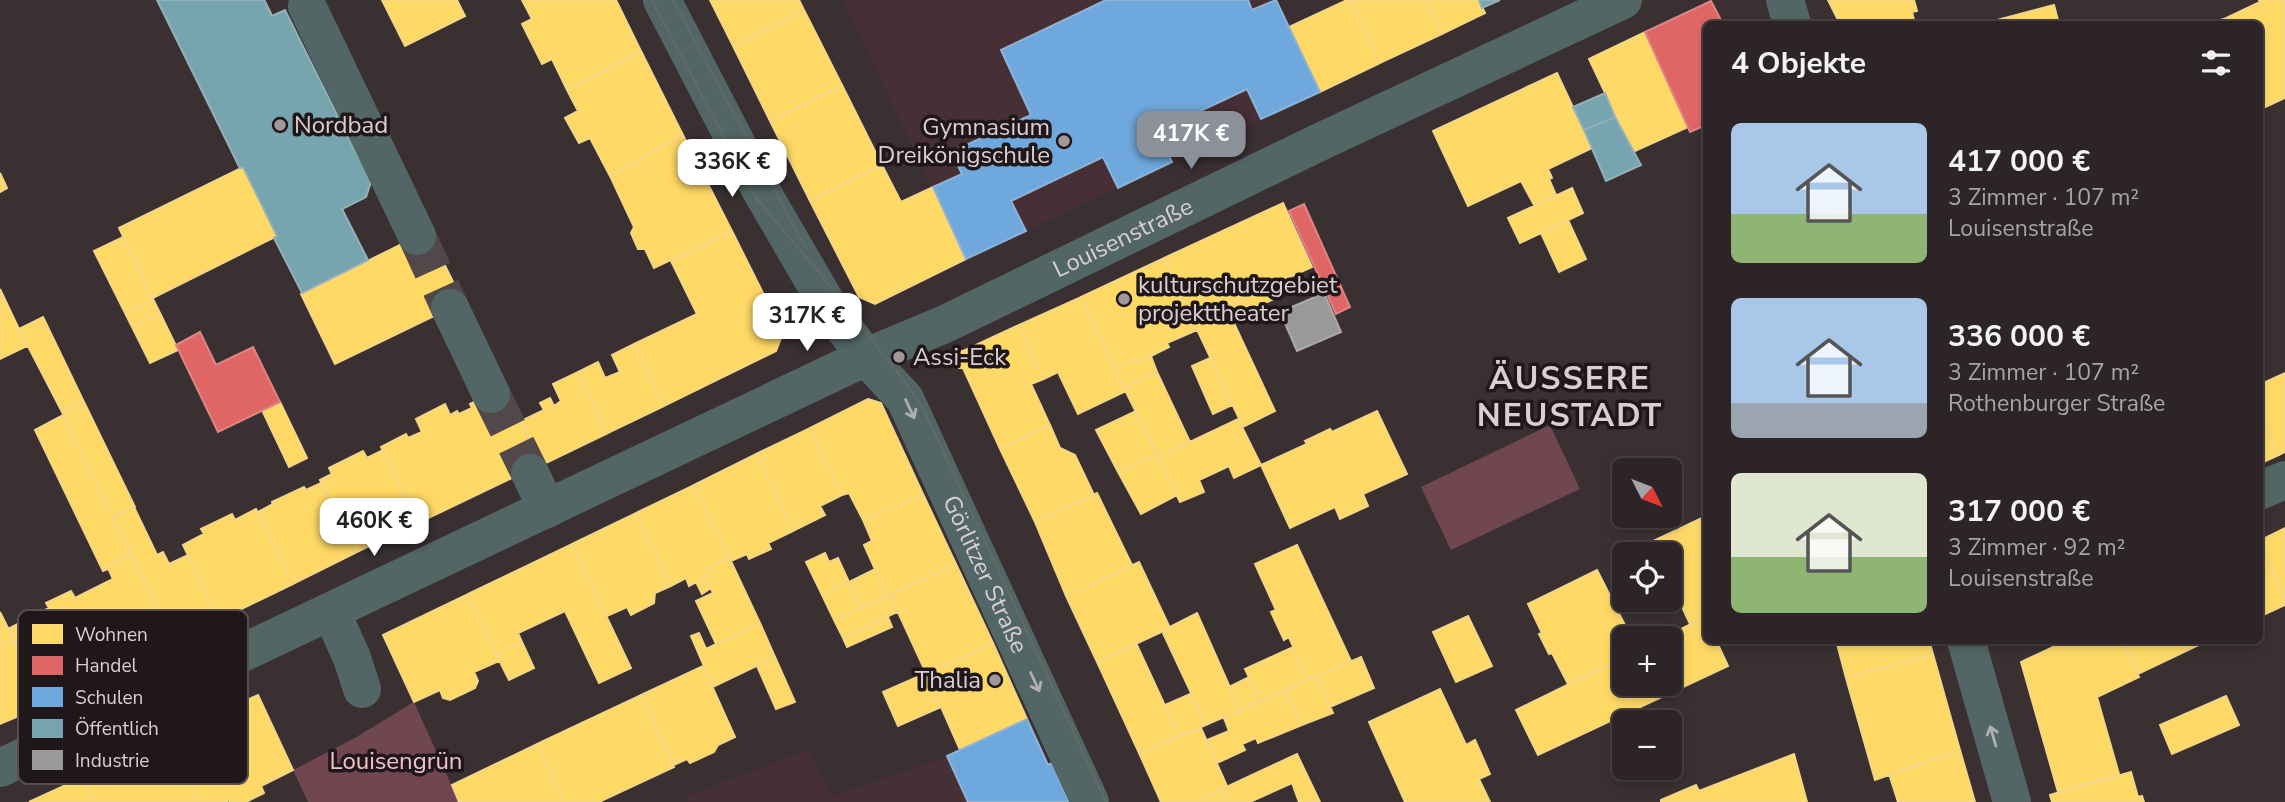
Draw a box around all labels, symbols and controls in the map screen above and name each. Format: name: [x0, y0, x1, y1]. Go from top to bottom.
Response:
text: 4 Objekte: [1731, 43, 1866, 84]
icon: filters: [2197, 44, 2235, 82]
place label: Nordbad: [294, 109, 388, 141]
place label: Gymnasium Dreikönigschule: [878, 111, 1050, 171]
pin: 417K €: [1134, 111, 1248, 171]
marker: Nordbad: [272, 117, 288, 133]
text: 417K €: [1153, 118, 1229, 149]
marker: Gymnasium Dreikönigschule: [1056, 133, 1072, 149]
pin: 336K €: [675, 140, 789, 199]
text: 417 000 €: [1948, 141, 2090, 182]
text: 336K €: [694, 146, 770, 177]
icon: home: [1787, 151, 1871, 235]
text: 3 Zimmer · 107 m²: [1948, 182, 2139, 213]
street label: Louisenstraße: [1048, 190, 1198, 285]
text: Louisenstraße: [1948, 213, 2093, 244]
place label: kulturschutzgebiet projekttheater: [1138, 269, 1338, 329]
marker: kulturschutzgebiet projekttheater: [1116, 291, 1132, 307]
pin: 317K €: [750, 294, 864, 353]
text: 317K €: [769, 300, 845, 331]
text: 336 000 €: [1948, 316, 2090, 357]
icon: home: [1787, 326, 1871, 410]
place label: Assi-Eck: [913, 341, 1007, 373]
marker: Assi-Eck: [891, 349, 907, 365]
district label: ÄUSSERE NEUSTADT: [1477, 357, 1663, 437]
text: 3 Zimmer · 107 m²: [1948, 357, 2139, 388]
text: Rothenburger Straße: [1948, 388, 2165, 419]
one-way arrow: [903, 398, 917, 419]
north arrow: [1612, 458, 1682, 528]
map controls: [1612, 458, 1682, 780]
street label: Görlitzer Straße: [935, 490, 1036, 659]
text: 317 000 €: [1948, 491, 2090, 532]
pin: 460K €: [317, 498, 431, 558]
icon: home: [1787, 501, 1871, 585]
text: 460K €: [336, 505, 412, 536]
text: 3 Zimmer · 92 m²: [1948, 532, 2125, 563]
button: locate: [1612, 542, 1682, 612]
text: Louisenstraße: [1948, 563, 2093, 594]
legend: [18, 610, 248, 784]
text: Wohnen: [75, 622, 148, 648]
button: +: [1612, 626, 1682, 696]
text: Handel: [75, 653, 138, 679]
place label: Thalia: [915, 664, 981, 696]
one-way arrow: [1029, 671, 1042, 693]
marker: Thalia: [987, 672, 1003, 688]
text: Schulen: [75, 685, 143, 711]
button: −: [1612, 710, 1682, 780]
text: Öffentlich: [75, 716, 159, 742]
one-way arrow: [1986, 726, 1999, 748]
park label: Louisengrün: [330, 745, 462, 777]
text: Industrie: [75, 748, 149, 774]

